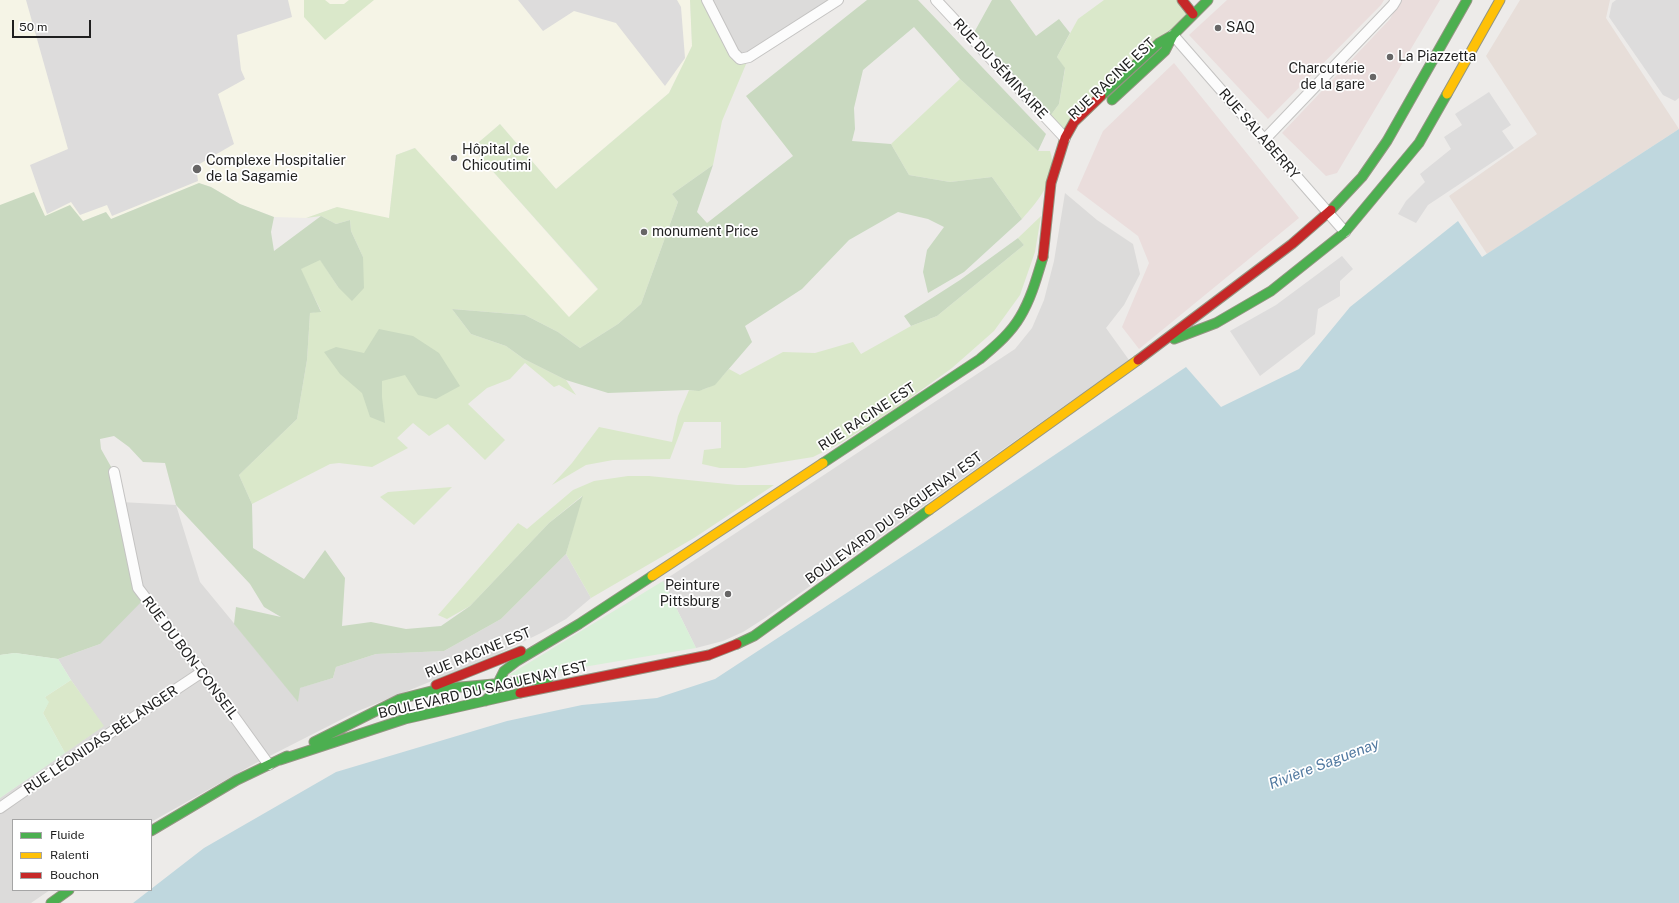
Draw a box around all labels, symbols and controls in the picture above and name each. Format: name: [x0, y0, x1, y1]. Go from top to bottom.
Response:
scale bar: [14, 12, 93, 38]
street label: RUE DU SÉMINAIRE: [949, 15, 1051, 123]
text: 50 m: [19, 20, 47, 34]
place label: SAQ: [1226, 20, 1255, 36]
marker: SAQ: [1213, 23, 1223, 33]
street label: RUE RACINE EST: [1065, 34, 1159, 124]
place label: La Piazzetta: [1398, 49, 1476, 65]
marker: La Piazzetta: [1385, 52, 1395, 62]
place label: Charcuterie de la gare: [1288, 61, 1365, 94]
marker: Charcuterie de la gare: [1368, 72, 1378, 82]
street label: RUE SALABERRY: [1215, 85, 1303, 183]
place label: Hôpital de Chicoutimi: [462, 142, 531, 174]
place label: Complexe Hospitalier de la Sagamie: [206, 153, 346, 186]
marker: Hôpital de Chicoutimi: [449, 153, 459, 163]
marker: Complexe Hospitalier de la Sagamie: [191, 163, 203, 175]
place label: monument Price: [652, 224, 758, 240]
marker: monument Price: [639, 227, 649, 237]
street label: RUE RACINE EST: [815, 379, 919, 455]
street label: BOULEVARD DU SAGUENAY EST: [802, 448, 986, 588]
place label: Peinture Pittsburg: [660, 578, 720, 610]
marker: Peinture Pittsburg: [723, 589, 733, 599]
street label: RUE DU BON-CONSEIL: [138, 593, 242, 723]
street label: RUE RACINE EST: [423, 624, 533, 682]
street label: BOULEVARD DU SAGUENAY EST: [377, 658, 589, 722]
street label: RUE LÉONIDAS-BÉLANGER: [21, 682, 181, 798]
water label: Rivière Saguenay: [1266, 735, 1382, 793]
legend: [12, 819, 152, 891]
text: Fluide: [50, 828, 85, 842]
text: Ralenti: [50, 848, 89, 862]
text: Bouchon: [50, 868, 99, 882]

